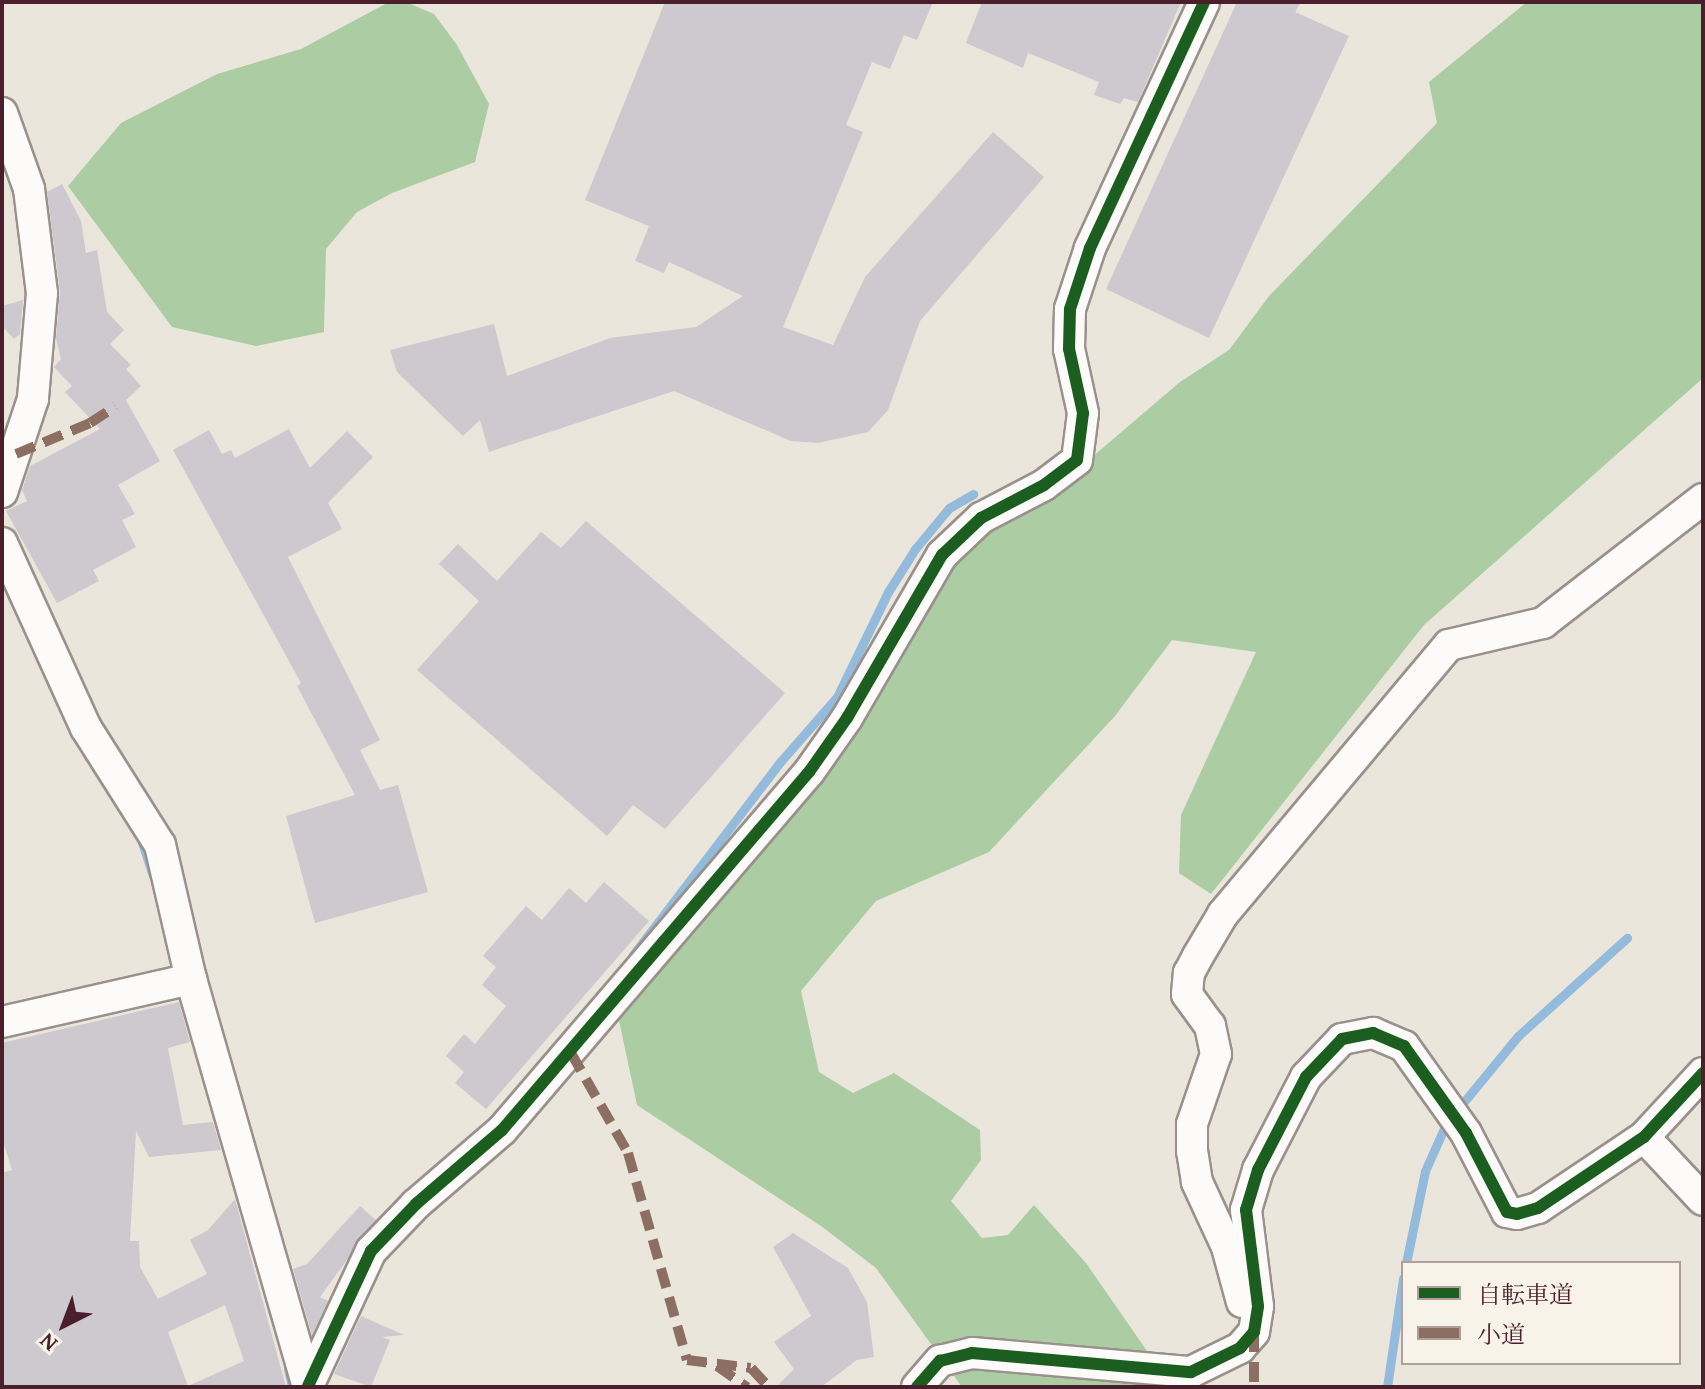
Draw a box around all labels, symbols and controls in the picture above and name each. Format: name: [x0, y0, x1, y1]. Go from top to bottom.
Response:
legend: [1401, 1261, 1681, 1365]
text: 自転車道: [1477, 1277, 1573, 1312]
north arrow: [24, 1285, 104, 1365]
text: 小道: [1477, 1317, 1525, 1352]
text: N: [32, 1326, 64, 1360]

